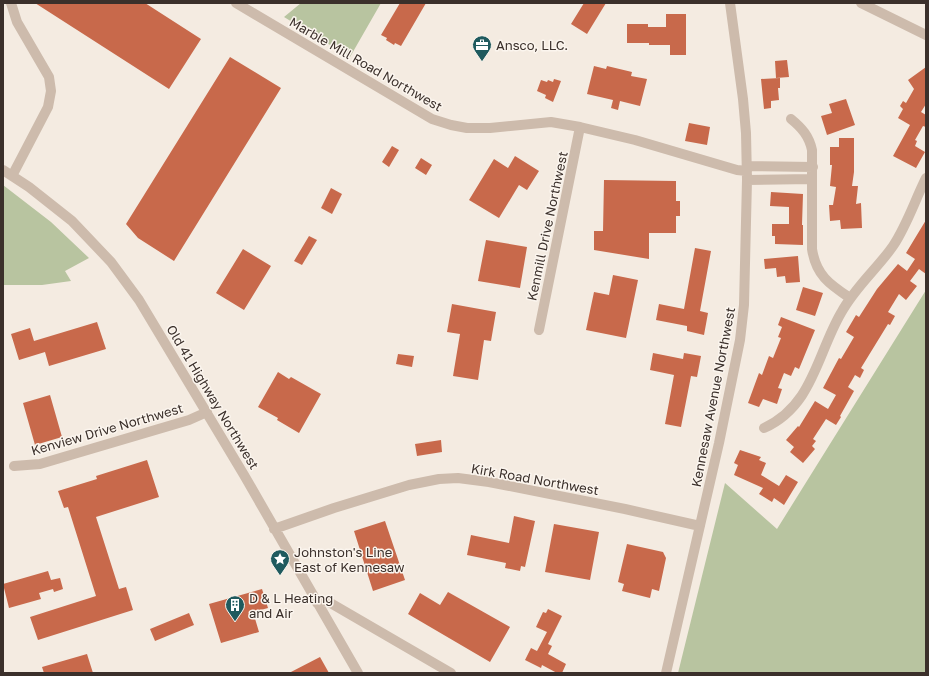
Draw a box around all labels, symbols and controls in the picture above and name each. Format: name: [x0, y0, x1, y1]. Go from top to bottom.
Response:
street label: Marble Mill Road Northwest: [287, 14, 445, 114]
office icon: Ansco, LLC.: [471, 34, 493, 62]
place label: Ansco, LLC.: [496, 37, 568, 53]
street label: Kenmill Drive Northwest: [523, 150, 571, 302]
street label: Kennesaw Avenue Northwest: [688, 306, 738, 488]
street label: Old 41 Highway Northwest: [163, 322, 263, 472]
street label: Kenview Drive Northwest: [29, 400, 185, 458]
street label: Kirk Road Northwest: [470, 460, 600, 498]
place label: Johnston's Line East of Kennesaw: [294, 544, 405, 575]
place icon: Johnston's Line East of Kennesaw: [269, 548, 291, 576]
place label: D & L Heating and Air: [249, 590, 333, 621]
building icon: D & L Heating and Air: [224, 594, 246, 622]

